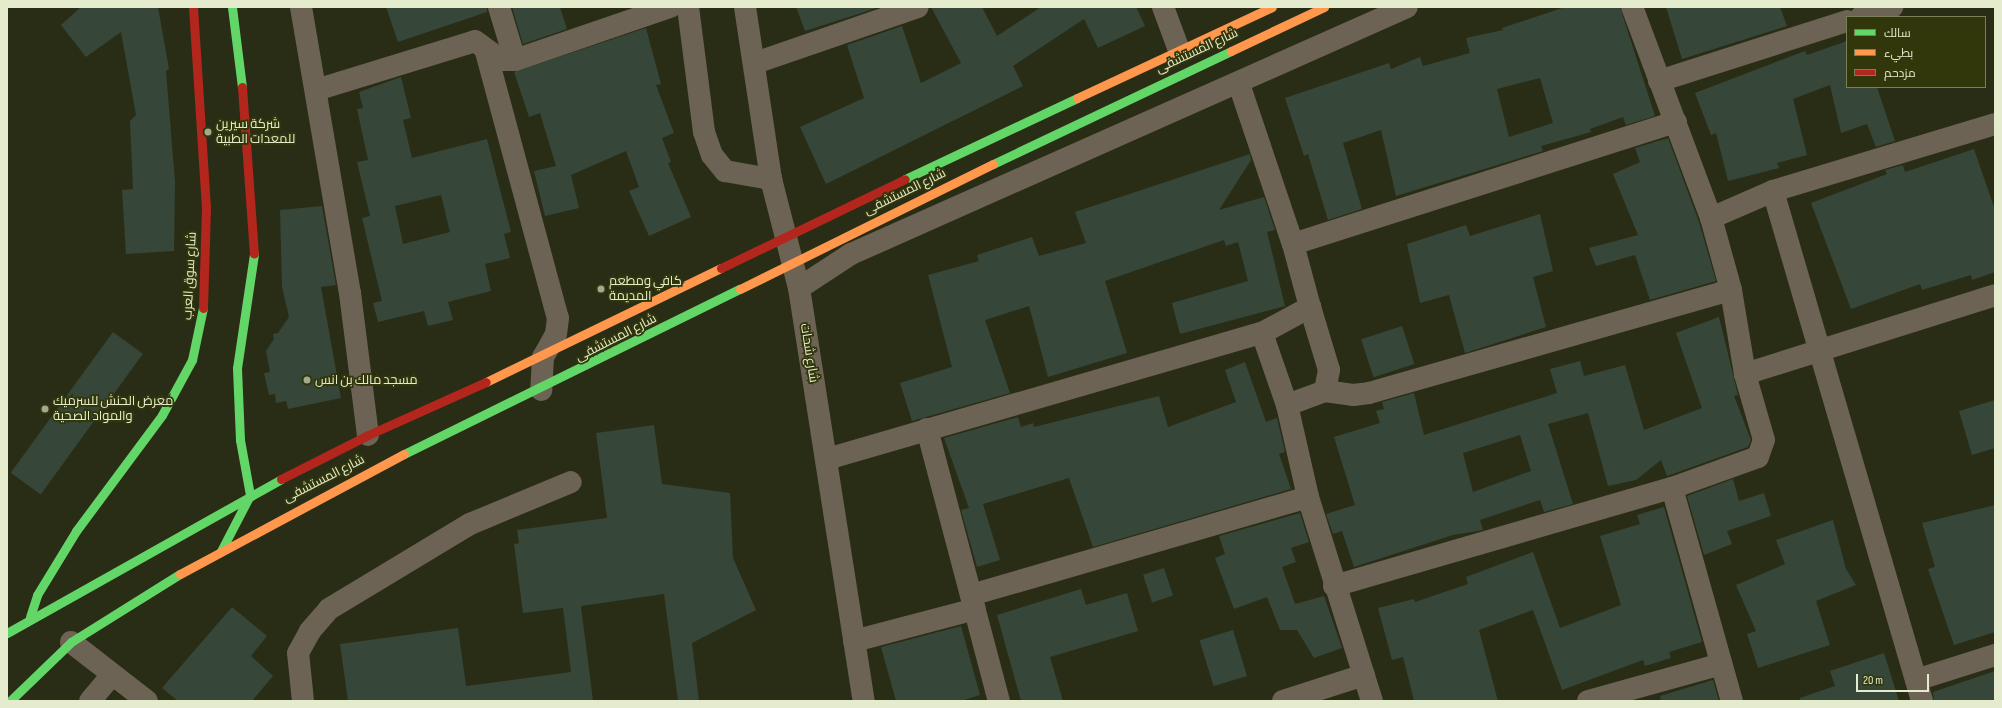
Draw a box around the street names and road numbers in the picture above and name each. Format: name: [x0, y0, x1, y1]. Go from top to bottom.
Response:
street label: شارع المستشفى: [1153, 25, 1241, 77]
street label: شارع المستشفى: [862, 165, 948, 219]
street label: شارع سوق العرب: [180, 231, 200, 321]
street label: شارع المستشفى: [573, 311, 659, 365]
street label: شارع شحات: [797, 322, 821, 384]
street label: شارع المستشفى: [281, 452, 367, 506]

